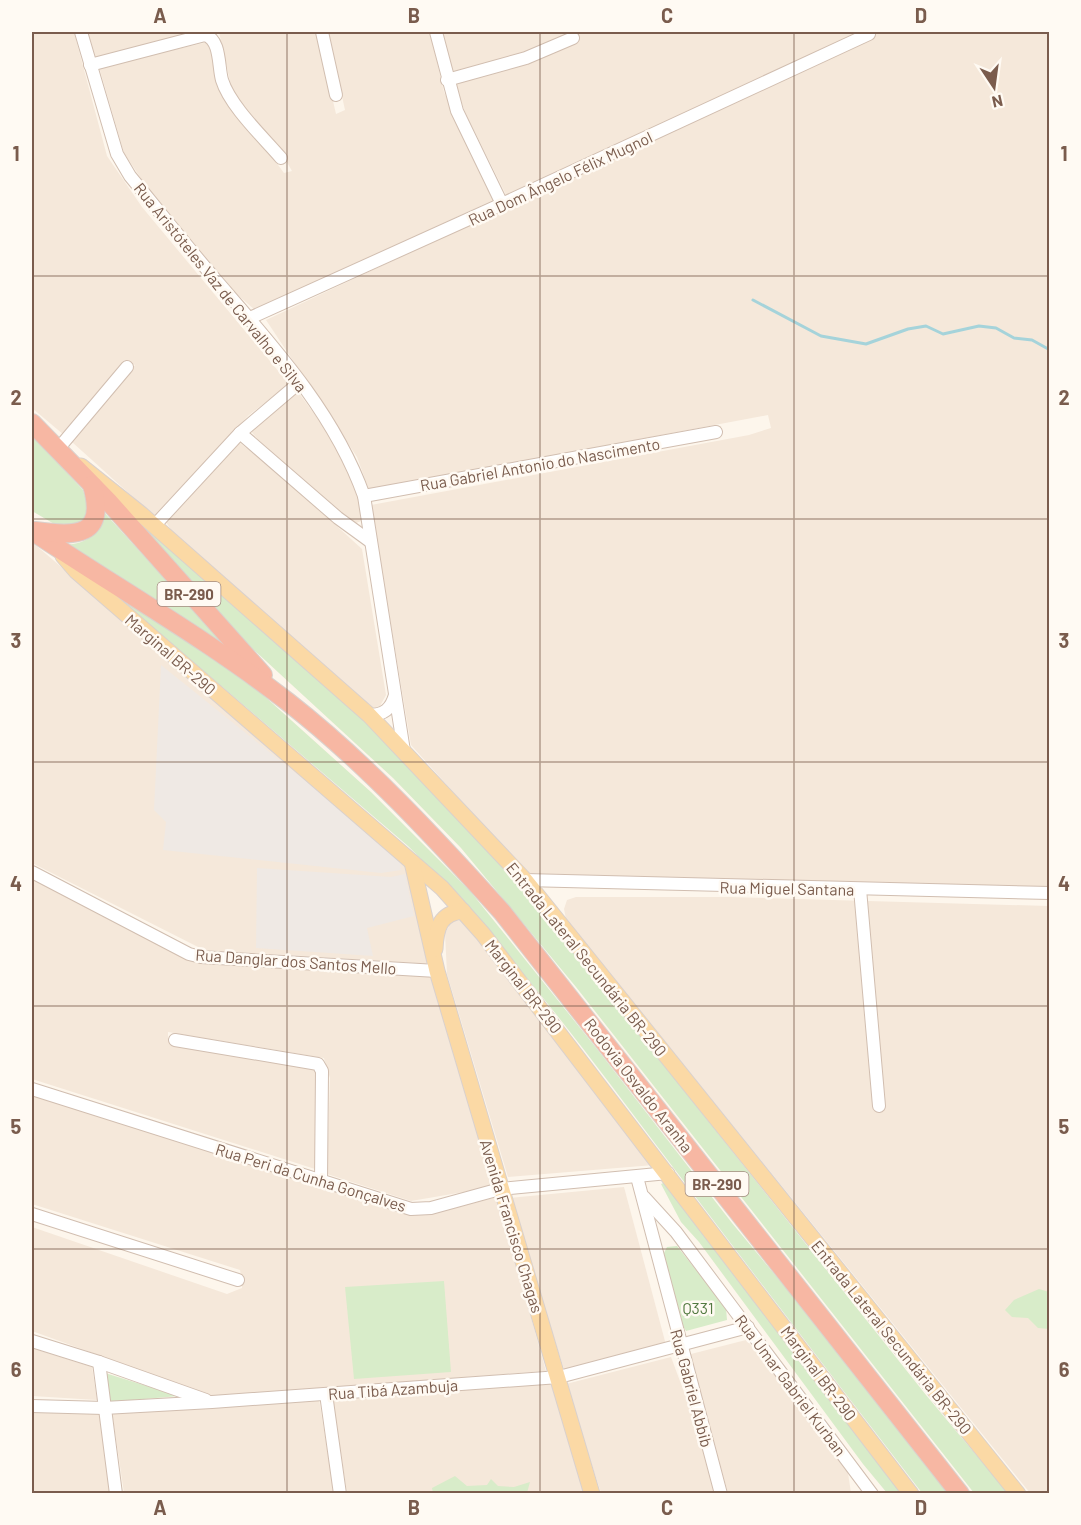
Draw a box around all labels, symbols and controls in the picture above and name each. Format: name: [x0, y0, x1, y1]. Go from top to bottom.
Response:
text: A: [153, 3, 167, 27]
text: B: [408, 3, 420, 27]
text: C: [661, 3, 673, 27]
text: D: [915, 3, 927, 27]
north arrow: [964, 57, 1024, 117]
text: N: [990, 92, 1005, 113]
street label: Rua Dom Ângelo Félix Mugnol: [465, 127, 655, 229]
text: 1: [12, 141, 20, 165]
text: 1: [1060, 141, 1068, 165]
street label: Rua Aristóteles Vaz de Carvalho e Silva: [131, 178, 311, 396]
text: 2: [10, 385, 22, 409]
text: 2: [1058, 385, 1070, 409]
street label: Rua Gabriel Antonio do Nascimento: [419, 434, 661, 494]
road number: BR-290: [158, 582, 220, 606]
street label: Marginal BR-290: [122, 610, 220, 698]
text: 3: [11, 628, 21, 652]
text: 3: [1059, 628, 1069, 652]
street label: Entrada Lateral Secundária BR-290: [503, 858, 671, 1060]
text: 4: [10, 871, 22, 895]
text: 4: [1058, 871, 1070, 895]
street label: Rua Miguel Santana: [719, 877, 855, 899]
street label: Marginal BR-290: [482, 935, 566, 1037]
street label: Rua Danglar dos Santos Mello: [195, 944, 397, 978]
street label: Rodovia Osvaldo Aranha: [581, 1014, 697, 1156]
text: 5: [11, 1114, 22, 1138]
text: 5: [1059, 1114, 1070, 1138]
street label: Avenida Francisco Chagas: [477, 1137, 547, 1315]
street label: Rua Peri da Cunha Gonçalves: [213, 1139, 409, 1215]
road number: BR-290: [686, 1172, 748, 1196]
street label: Entrada Lateral Secundária BR-290: [808, 1236, 976, 1438]
park label: Q331: [682, 1298, 714, 1317]
street label: Rua Umar Gabriel Kurban: [732, 1311, 850, 1459]
street label: Marginal BR-290: [777, 1322, 861, 1424]
street label: Rua Gabriel Abbib: [667, 1327, 717, 1449]
text: 6: [11, 1357, 22, 1381]
text: 6: [1059, 1357, 1070, 1381]
street label: Rua Tibá Azambuja: [327, 1375, 459, 1403]
text: A: [153, 1495, 167, 1519]
text: B: [408, 1495, 420, 1519]
text: C: [661, 1495, 673, 1519]
text: D: [915, 1495, 927, 1519]

